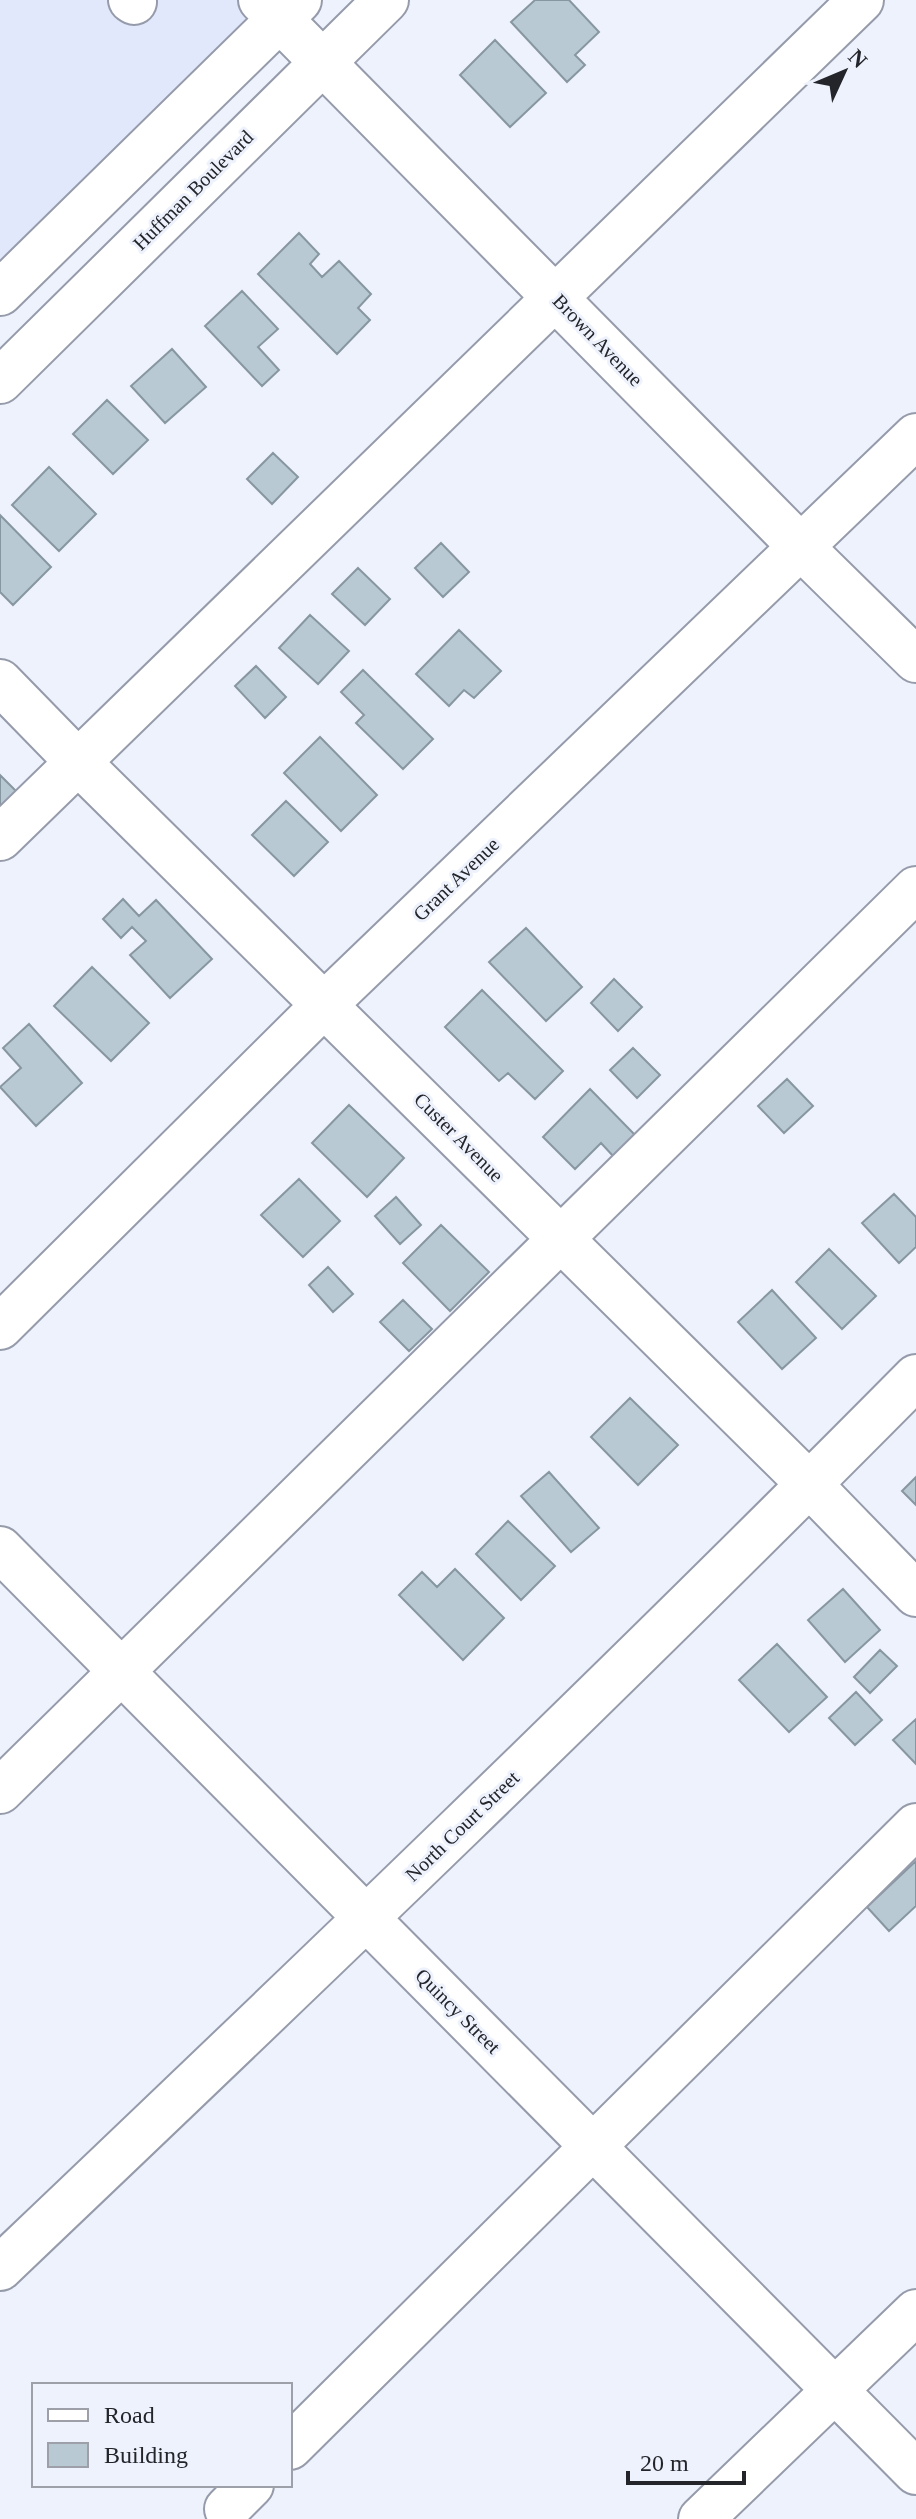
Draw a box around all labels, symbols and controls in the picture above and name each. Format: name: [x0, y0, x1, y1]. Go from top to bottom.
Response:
north arrow: [804, 32, 884, 112]
text: N: [844, 44, 873, 73]
street label: Huffman Boulevard: [129, 126, 257, 254]
street label: Brown Avenue: [549, 290, 647, 391]
street label: Grant Avenue: [409, 833, 503, 925]
street label: Custer Avenue: [410, 1088, 508, 1186]
street label: North Court Street: [401, 1766, 524, 1886]
street label: Quincy Street: [410, 1964, 505, 2059]
legend: [32, 2383, 292, 2487]
text: Road: [104, 2402, 155, 2428]
scale bar: [628, 2435, 744, 2485]
text: Building: [104, 2442, 188, 2468]
text: 20 m: [640, 2450, 689, 2476]

